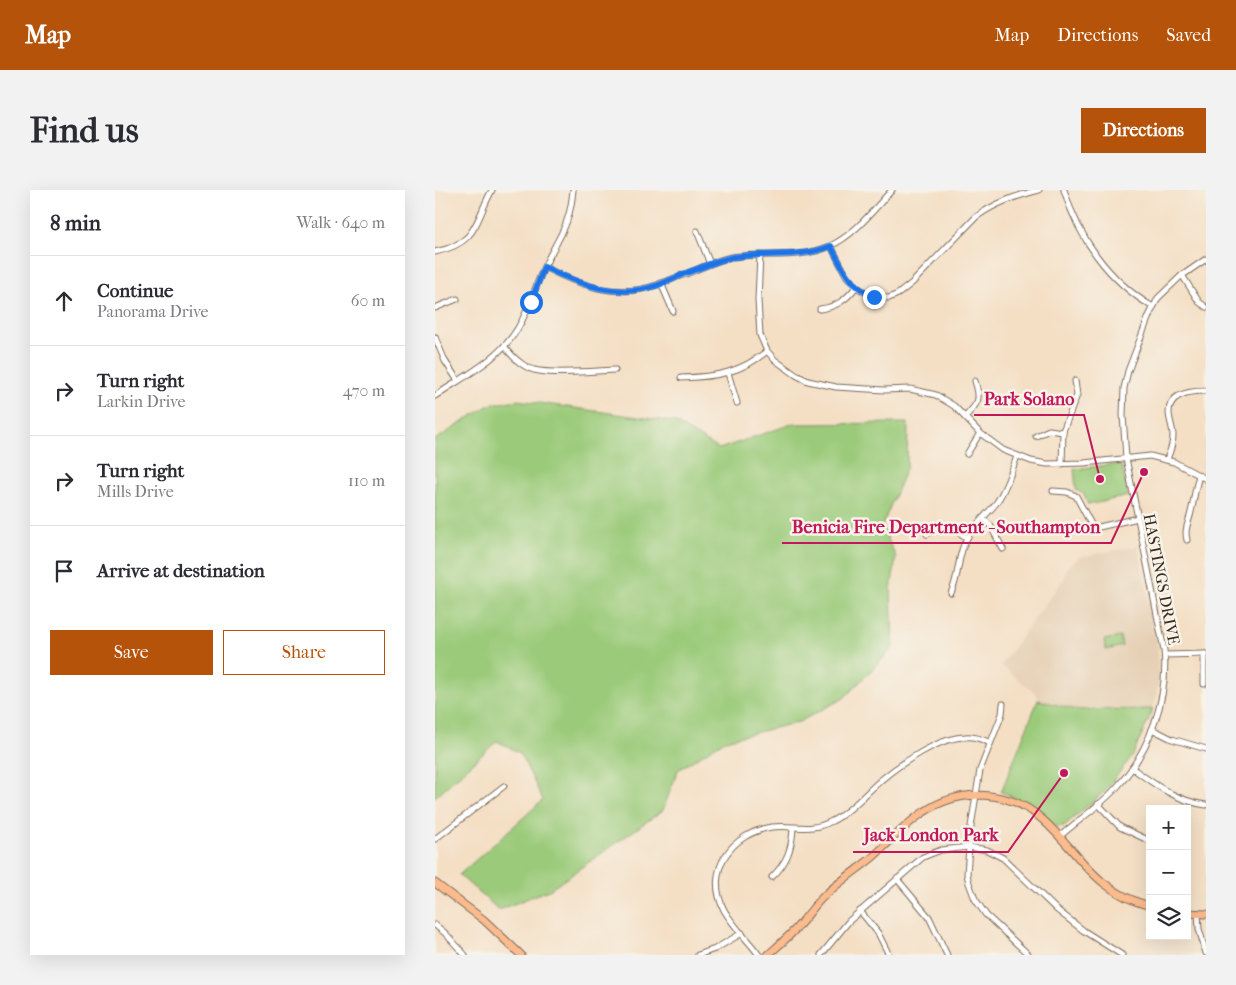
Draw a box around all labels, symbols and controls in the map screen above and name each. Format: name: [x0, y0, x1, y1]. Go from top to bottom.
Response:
text: Map: [25, 21, 71, 49]
text: Map: [995, 25, 1029, 46]
text: Directions: [1057, 25, 1138, 46]
text: Saved: [1166, 25, 1211, 46]
button: Directions: [1081, 108, 1206, 153]
text: Find us: [30, 110, 139, 151]
text: 8 min: [50, 211, 101, 235]
text: Walk · 640 m: [297, 213, 385, 232]
text: Continue: [97, 280, 173, 302]
route end: [863, 286, 886, 309]
icon: ahead: [50, 287, 78, 315]
text: 60 m: [351, 291, 385, 310]
route start: [520, 291, 543, 314]
text: Panorama Drive: [97, 302, 209, 321]
text: Turn right: [97, 370, 184, 392]
icon: right: [50, 377, 78, 405]
text: 470 m: [343, 381, 385, 400]
callout: Park Solano: [974, 382, 1084, 415]
text: Park Solano: [984, 389, 1074, 410]
text: Larkin Drive: [97, 392, 186, 411]
text: Turn right: [97, 460, 184, 482]
icon: right: [50, 467, 78, 495]
text: 110 m: [348, 471, 385, 490]
text: Mills Drive: [97, 482, 174, 501]
callout: Benicia Fire Department - Southampton: [782, 510, 1111, 543]
street label: HASTINGS DRIVE: [1139, 512, 1184, 647]
text: Benicia Fire Department - Southampton: [792, 517, 1101, 538]
icon: arrive: [50, 557, 78, 585]
text: Arrive at destination: [97, 560, 265, 582]
button: Save: [50, 630, 213, 675]
button: Share: [223, 630, 385, 675]
map controls: [1146, 805, 1191, 940]
button: +: [1146, 805, 1191, 850]
callout: Jack London Park: [853, 819, 1008, 852]
text: Jack London Park: [862, 825, 999, 846]
button: −: [1146, 850, 1191, 895]
button: layers: [1146, 895, 1191, 940]

